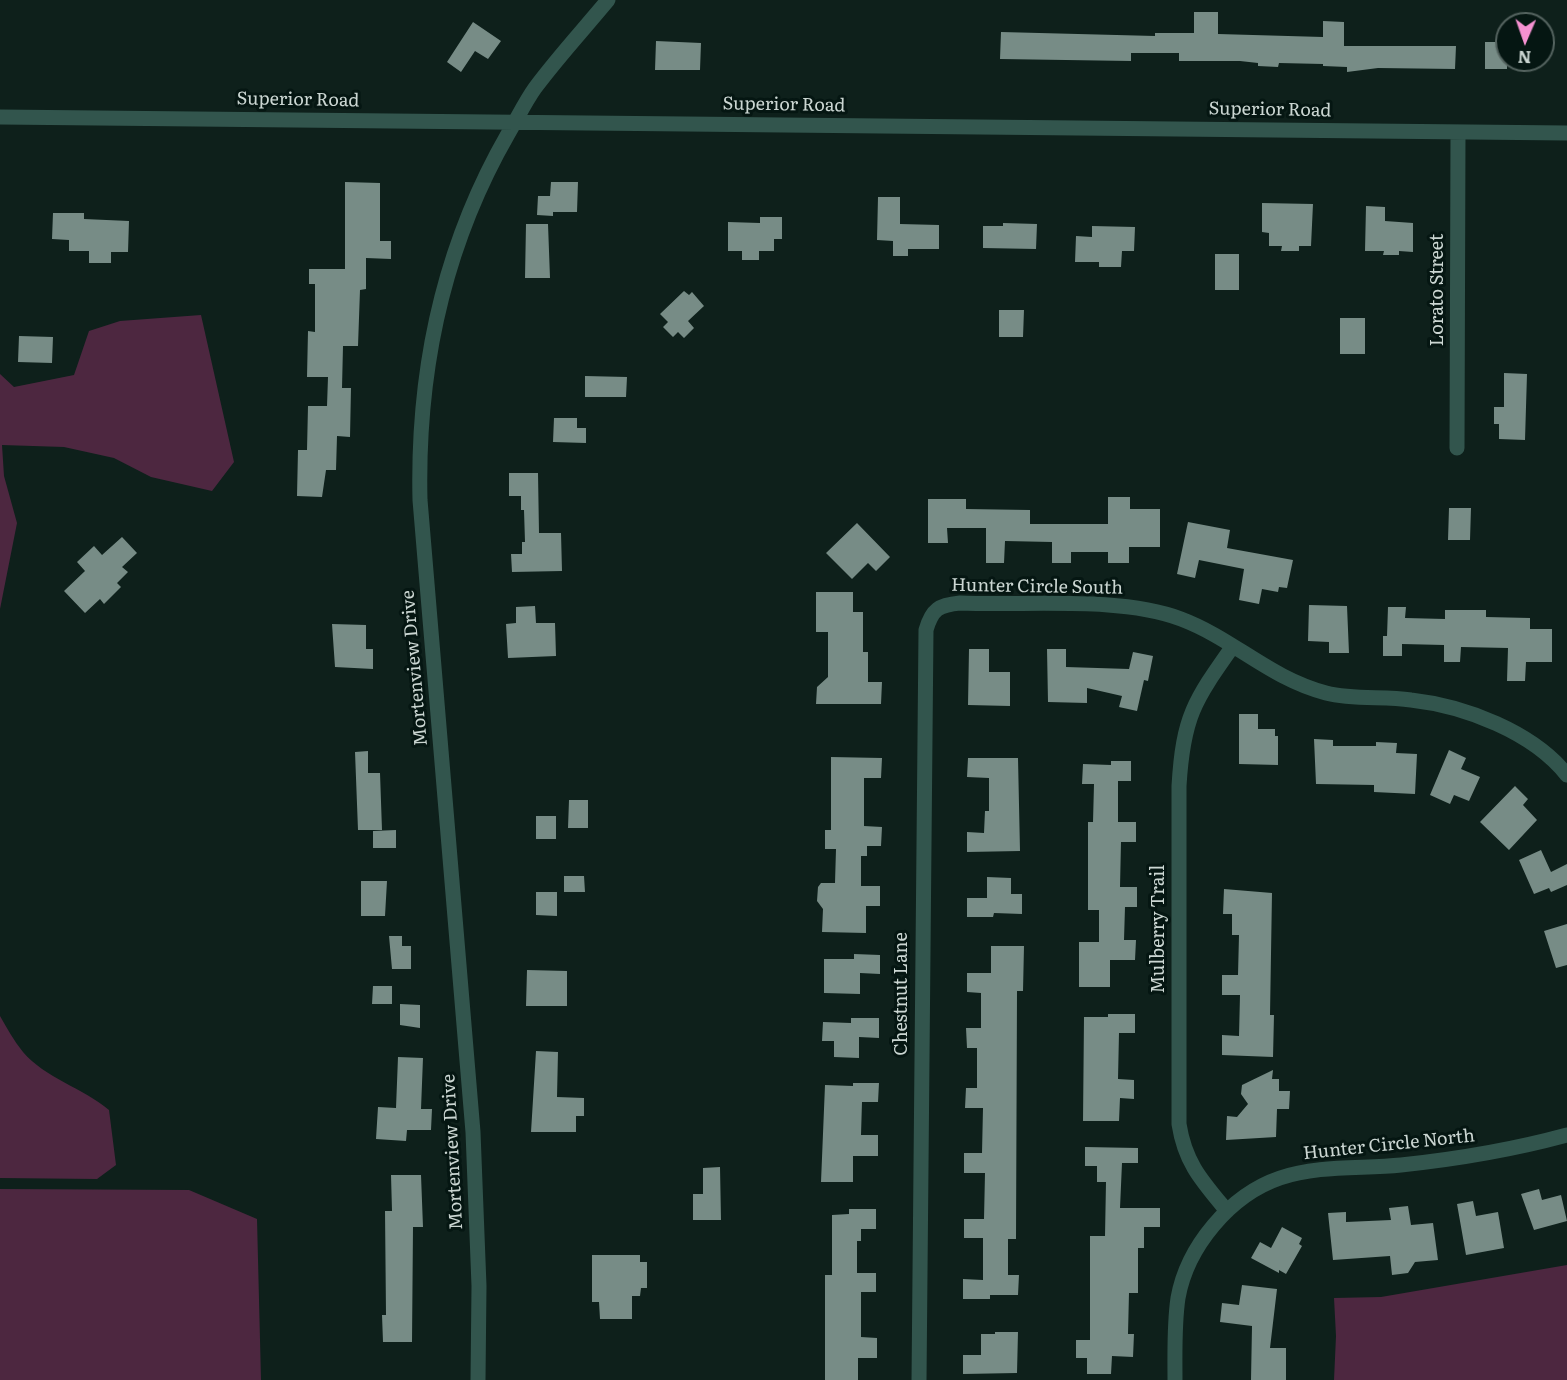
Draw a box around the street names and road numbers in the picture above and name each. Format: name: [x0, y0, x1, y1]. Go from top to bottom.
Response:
street label: Superior Road: [236, 88, 360, 112]
street label: Superior Road: [722, 93, 846, 117]
street label: Superior Road: [1208, 98, 1332, 122]
street label: Lorato Street: [1427, 234, 1449, 346]
street label: Hunter Circle South: [951, 575, 1123, 599]
street label: Mortenview Drive: [397, 589, 433, 747]
street label: Mulberry Trail: [1148, 865, 1170, 993]
street label: Chestnut Lane: [891, 932, 913, 1056]
street label: Mortenview Drive: [438, 1073, 468, 1231]
street label: Hunter Circle North: [1302, 1125, 1476, 1165]

